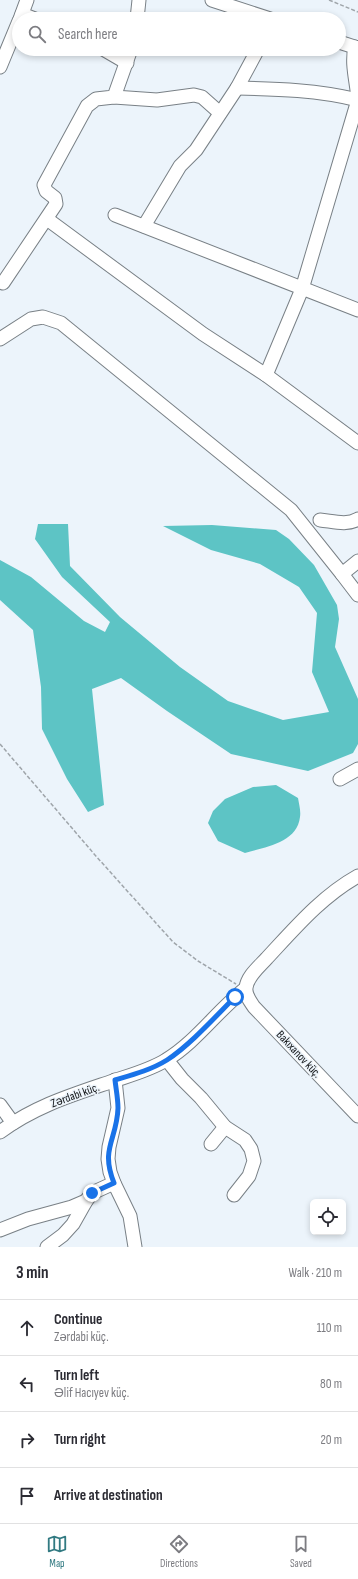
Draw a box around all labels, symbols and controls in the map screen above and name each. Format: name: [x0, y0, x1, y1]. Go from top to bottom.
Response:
search box: [12, 12, 346, 56]
icon: search: [26, 23, 48, 45]
text: Search here: [58, 25, 118, 44]
route start: [226, 988, 244, 1006]
street label: Bakıxanov küç.: [273, 1028, 324, 1081]
street label: Zərdabi küç.: [49, 1080, 102, 1111]
route end: [83, 1184, 101, 1202]
map controls: [310, 1199, 346, 1235]
button: locate: [310, 1199, 346, 1235]
text: 3 min: [16, 1263, 49, 1283]
text: Walk · 210 m: [289, 1265, 342, 1281]
text: Continue: [54, 1310, 103, 1329]
icon: ahead: [16, 1317, 38, 1339]
text: 110 m: [317, 1320, 342, 1336]
text: Zərdabi küç.: [54, 1329, 109, 1345]
text: Turn left: [54, 1366, 99, 1385]
icon: left: [16, 1373, 38, 1395]
text: 80 m: [320, 1376, 342, 1392]
text: Əlif Hacıyev küç.: [54, 1385, 129, 1401]
icon: right: [16, 1429, 38, 1451]
text: Turn right: [54, 1430, 106, 1449]
text: 20 m: [320, 1432, 342, 1448]
icon: arrive: [16, 1485, 38, 1507]
text: Arrive at destination: [54, 1486, 163, 1505]
tab: Map: [46, 1533, 68, 1570]
tab: Directions: [160, 1533, 198, 1570]
tab: Saved: [290, 1533, 312, 1570]

